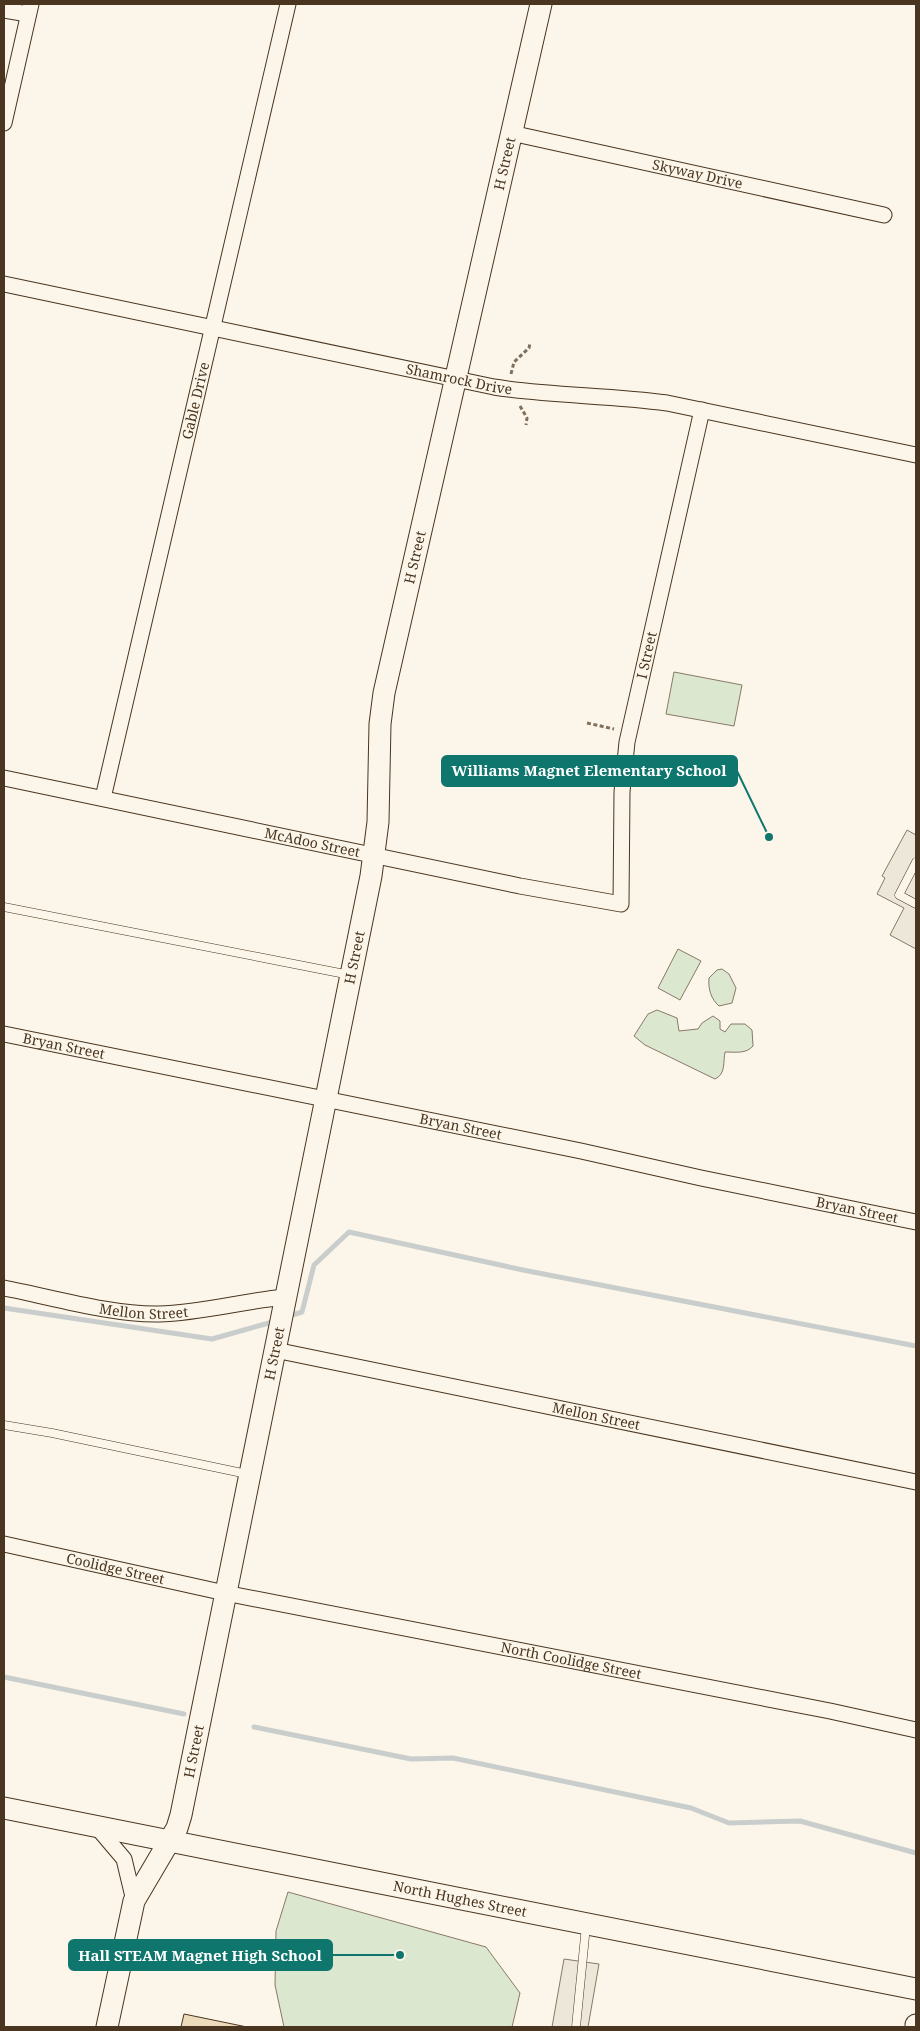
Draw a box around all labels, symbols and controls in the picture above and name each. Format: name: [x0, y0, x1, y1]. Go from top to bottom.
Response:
street label: H Street: [489, 135, 519, 192]
street label: Skyway Drive: [651, 154, 745, 193]
street label: Shamrock Drive: [404, 359, 513, 398]
street label: Gable Drive: [177, 360, 213, 441]
street label: H Street: [399, 529, 430, 586]
street label: I Street: [632, 630, 661, 681]
callout: Williams Magnet Elementary School: [442, 756, 737, 786]
text: Williams Magnet Elementary School: [451, 760, 727, 780]
street label: McAdoo Street: [263, 823, 362, 861]
street label: H Street: [339, 929, 369, 986]
street label: Bryan Street: [21, 1028, 107, 1063]
street label: Bryan Street: [418, 1109, 504, 1144]
street label: Bryan Street: [814, 1192, 900, 1227]
street label: Mellon Street: [98, 1298, 189, 1323]
street label: H Street: [259, 1325, 289, 1382]
street label: Mellon Street: [551, 1397, 642, 1434]
street label: Coolidge Street: [65, 1548, 166, 1588]
street label: North Coolidge Street: [499, 1637, 643, 1683]
street label: H Street: [179, 1723, 208, 1780]
street label: North Hughes Street: [392, 1876, 529, 1921]
callout: Hall STEAM Magnet High School: [69, 1940, 332, 1970]
text: Hall STEAM Magnet High School: [78, 1945, 323, 1965]

